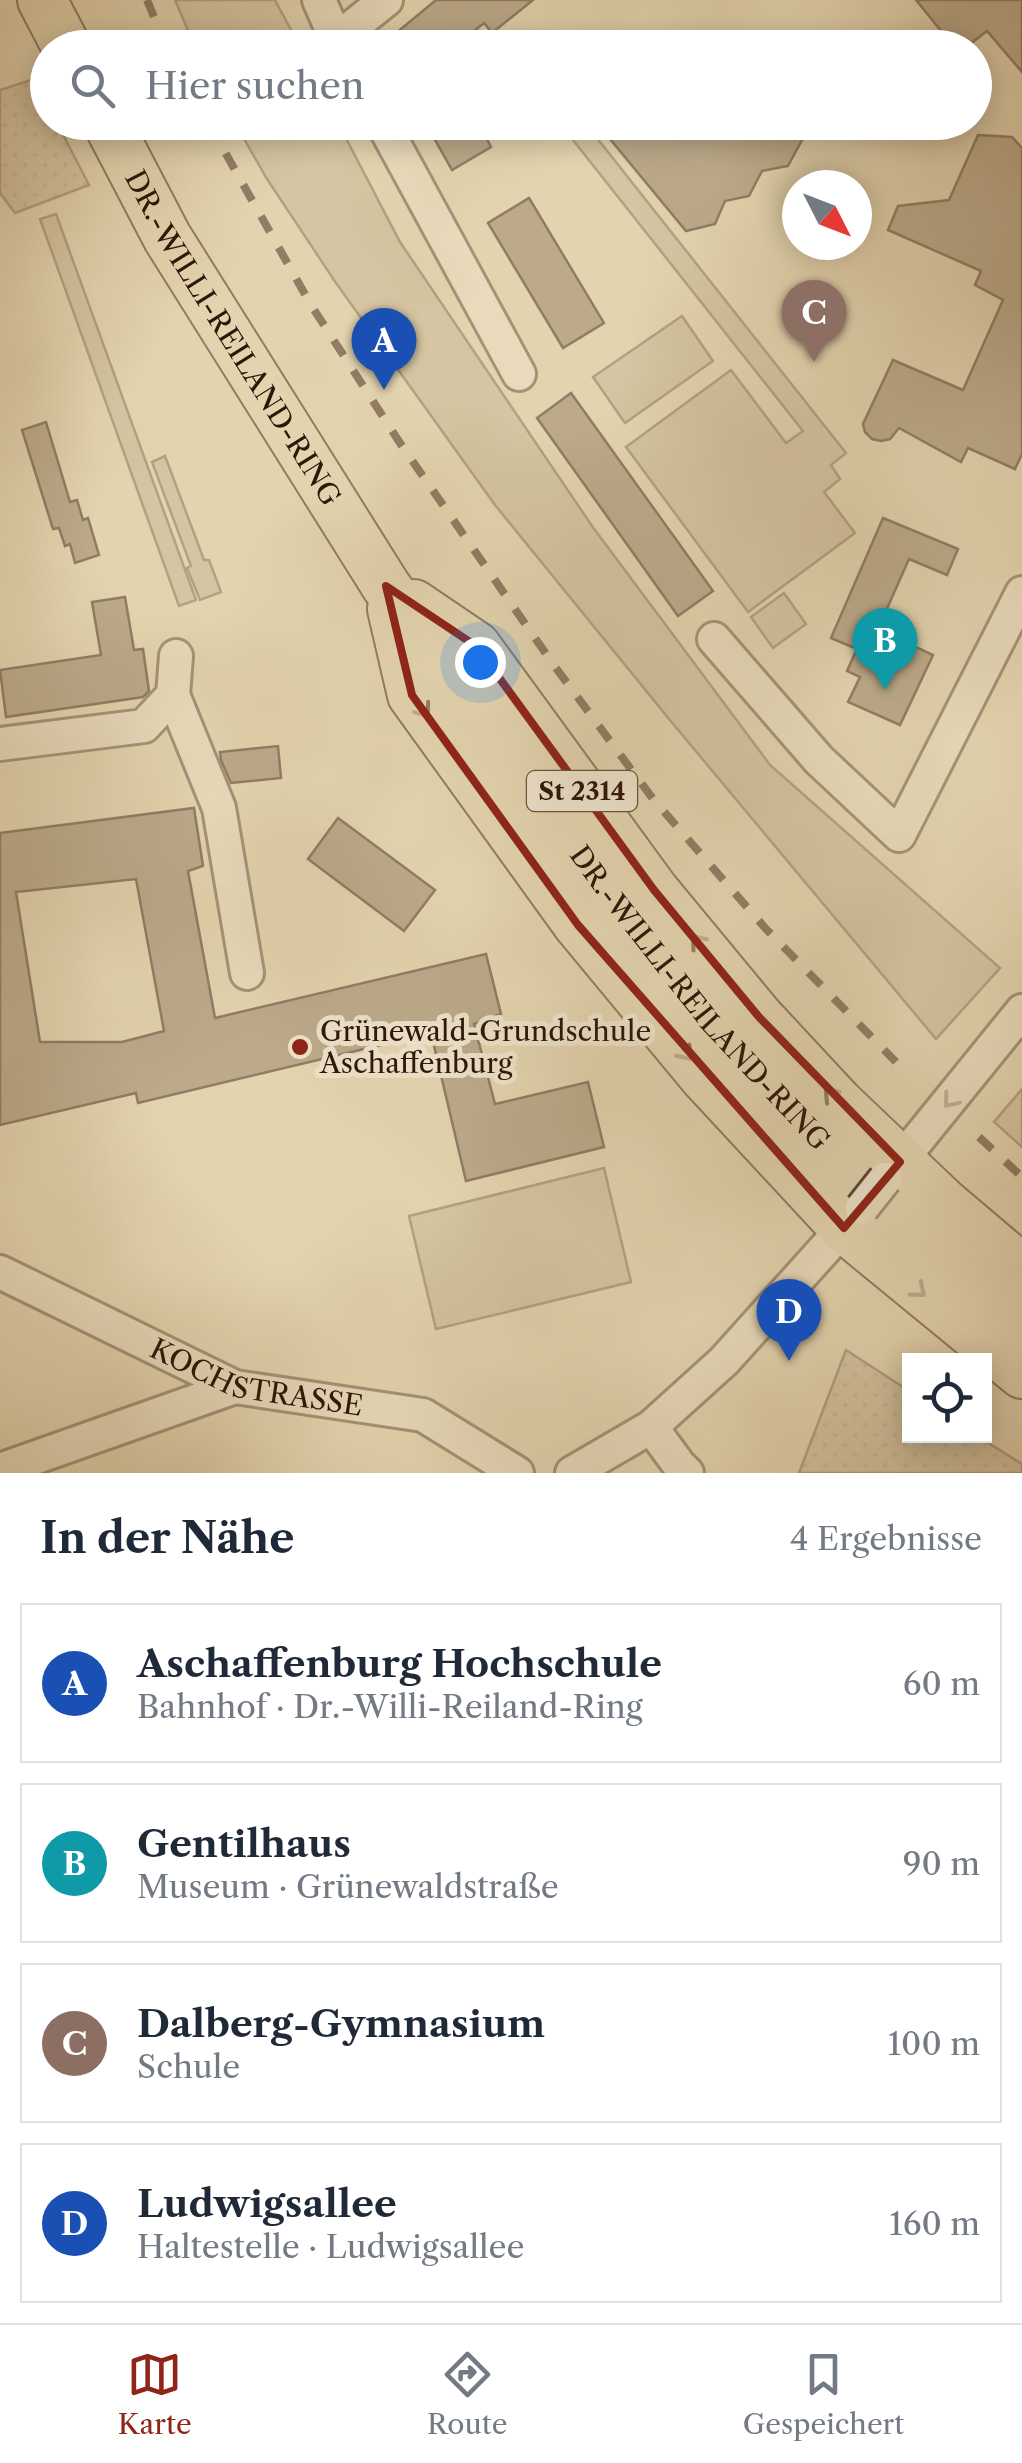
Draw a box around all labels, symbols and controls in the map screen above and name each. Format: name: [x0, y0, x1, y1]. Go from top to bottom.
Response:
search box: [30, 30, 992, 140]
icon: search: [65, 58, 120, 113]
text: Hier suchen: [145, 62, 365, 109]
street label: DR.-WILLI-REILAND-RING: [118, 164, 348, 512]
north arrow: [782, 170, 872, 260]
pin: C: [782, 280, 846, 362]
pin: A: [352, 308, 416, 390]
pin: B: [852, 608, 918, 690]
your location: [455, 637, 506, 688]
one-way arrow: [413, 700, 430, 718]
road number: St 2314: [527, 771, 637, 811]
street label: DR.-WILLI-REILAND-RING: [563, 839, 837, 1157]
one-way arrow: [691, 935, 709, 953]
place label: Grünewald-Grundschule Aschaffenburg: [319, 1014, 651, 1080]
marker: Grünewald-Grundschule Aschaffenburg: [289, 1036, 311, 1058]
one-way arrow: [674, 1043, 692, 1061]
one-way arrow: [824, 1087, 842, 1105]
one-way arrow: [943, 1090, 961, 1108]
pin: D: [756, 1278, 822, 1361]
one-way arrow: [908, 1279, 926, 1297]
street label: KOCHSTRASSE: [145, 1331, 365, 1423]
map controls: [902, 1353, 992, 1443]
button: locate: [902, 1353, 992, 1443]
text: In der Nähe: [40, 1512, 294, 1564]
text: 4 Ergebnisse: [790, 1519, 982, 1558]
text: Aschaffenburg Hochschule: [137, 1640, 662, 1687]
text: A: [62, 1664, 87, 1703]
text: 60 m: [903, 1664, 980, 1703]
text: Bahnhof · Dr.-Willi-Reiland-Ring: [137, 1687, 643, 1726]
text: Gentilhaus: [137, 1820, 351, 1867]
text: B: [63, 1844, 86, 1883]
text: 90 m: [903, 1844, 980, 1883]
text: Museum · Grünewaldstraße: [137, 1867, 559, 1906]
text: Dalberg-Gymnasium: [137, 2000, 545, 2047]
text: C: [62, 2024, 87, 2063]
text: 100 m: [888, 2024, 980, 2063]
text: Schule: [137, 2047, 240, 2086]
text: Ludwigsallee: [137, 2180, 397, 2227]
text: D: [61, 2204, 88, 2243]
text: 160 m: [889, 2204, 980, 2243]
text: Haltestelle · Ludwigsallee: [137, 2227, 524, 2266]
tab: Karte: [118, 2347, 192, 2441]
tab: Route: [427, 2347, 507, 2441]
tab: Gespeichert: [743, 2347, 904, 2441]

